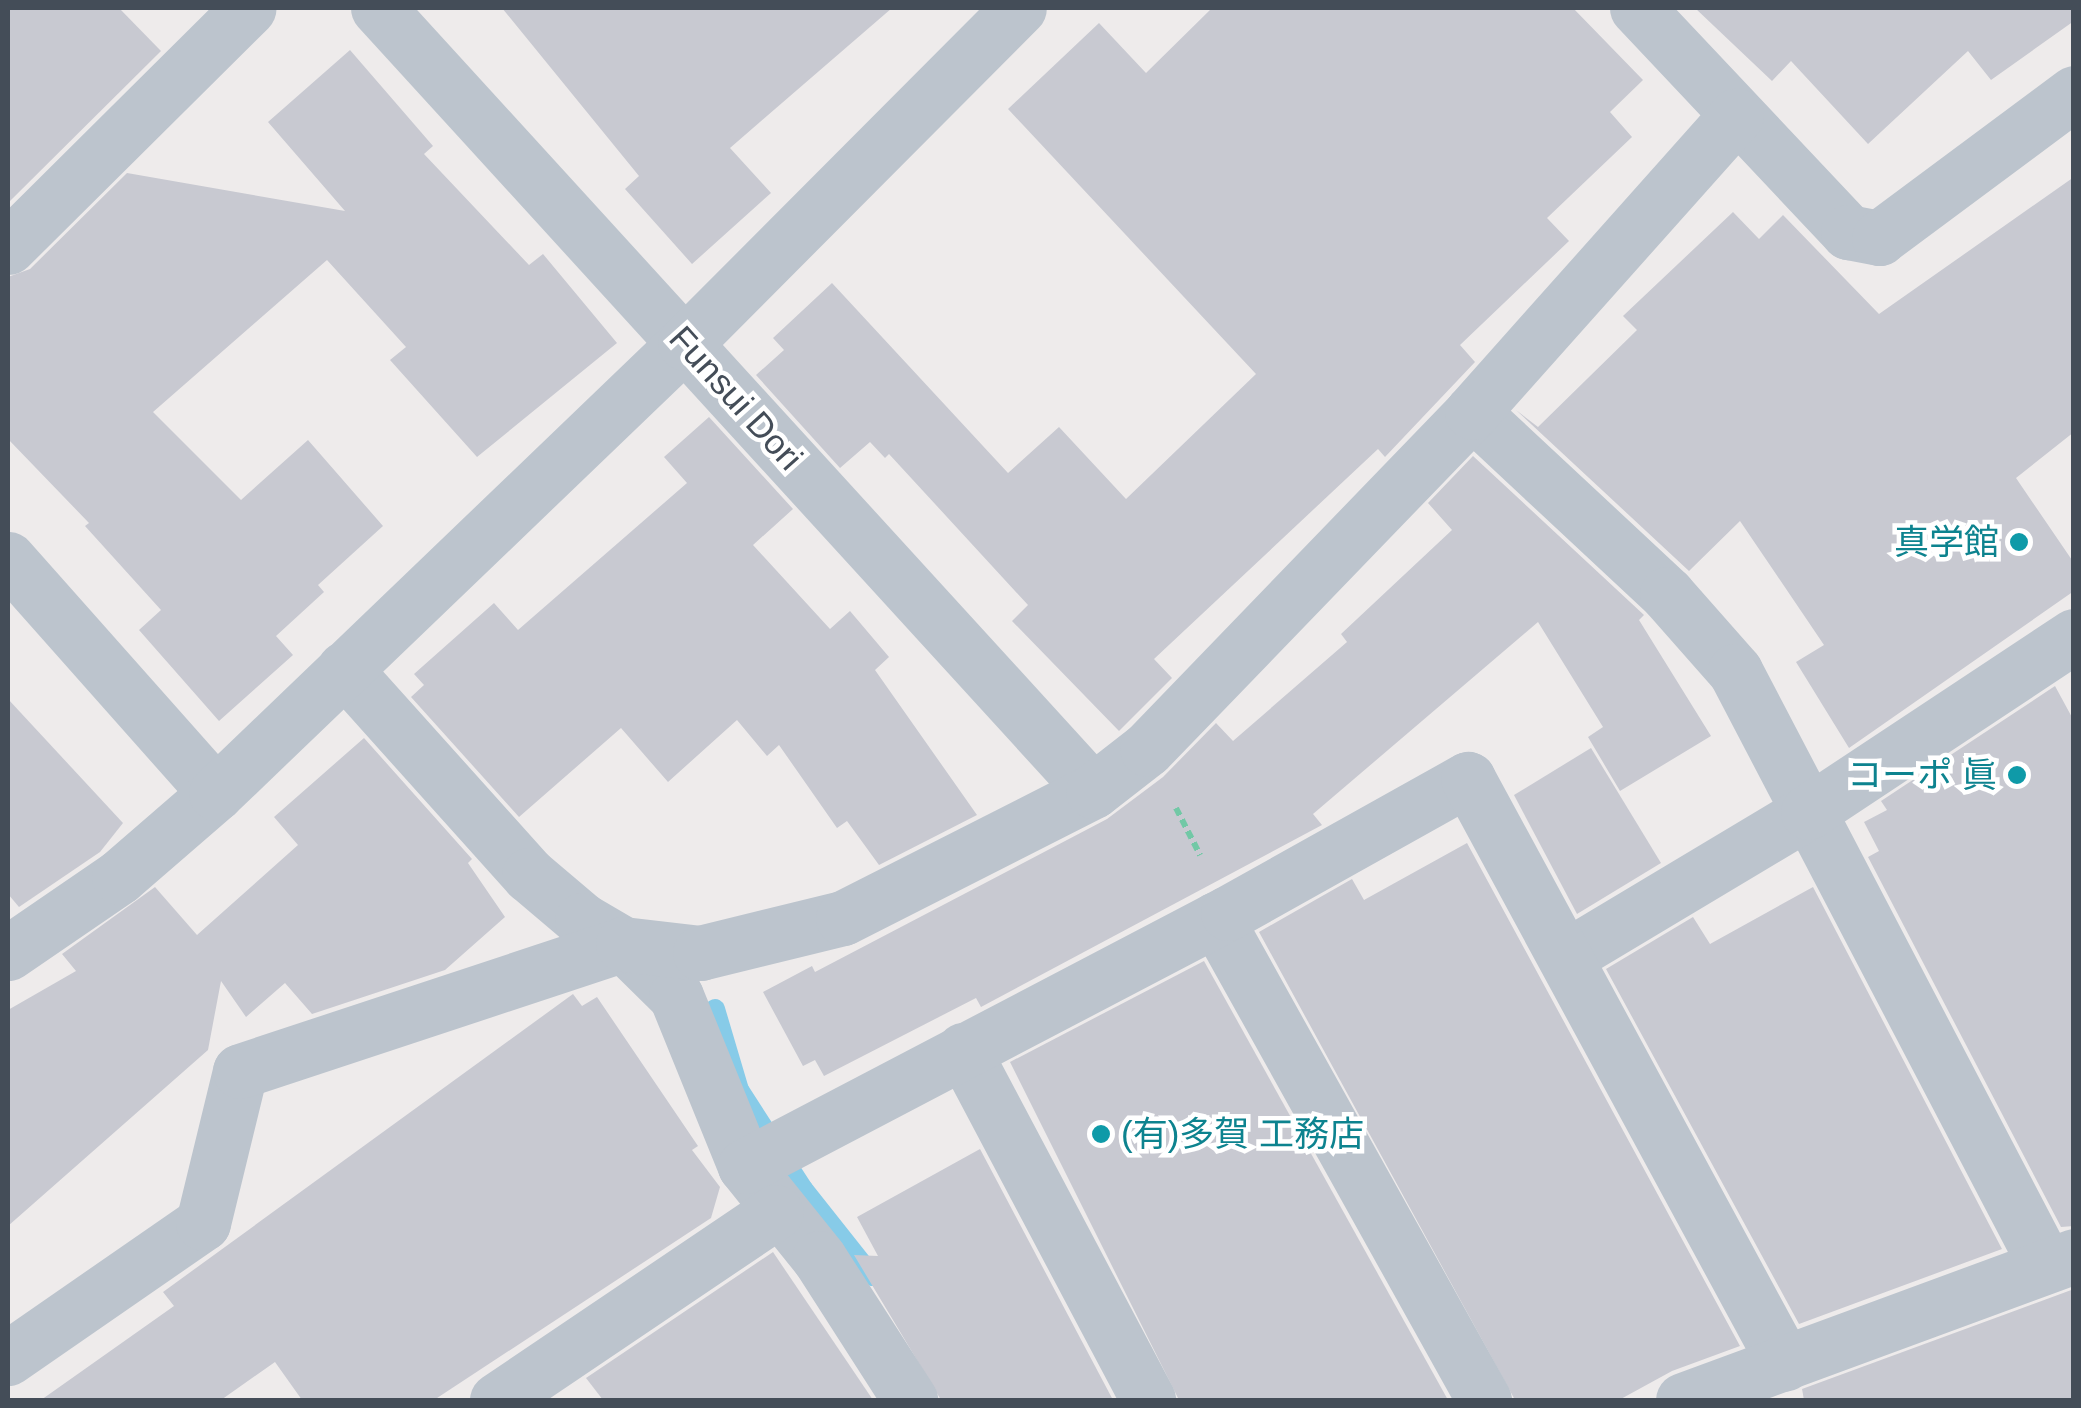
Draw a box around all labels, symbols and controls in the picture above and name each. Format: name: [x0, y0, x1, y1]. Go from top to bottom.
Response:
street label: Funsui Dori: [661, 317, 811, 479]
place label: 真学館: [1894, 521, 1999, 563]
marker: 真学館: [2008, 531, 2030, 553]
place label: コーポ 眞: [1847, 754, 1997, 796]
marker: コーポ 眞: [2006, 764, 2028, 786]
place label: (有)多賀 工務店: [1121, 1113, 1364, 1155]
marker: (有)多賀 工務店: [1090, 1123, 1112, 1145]

